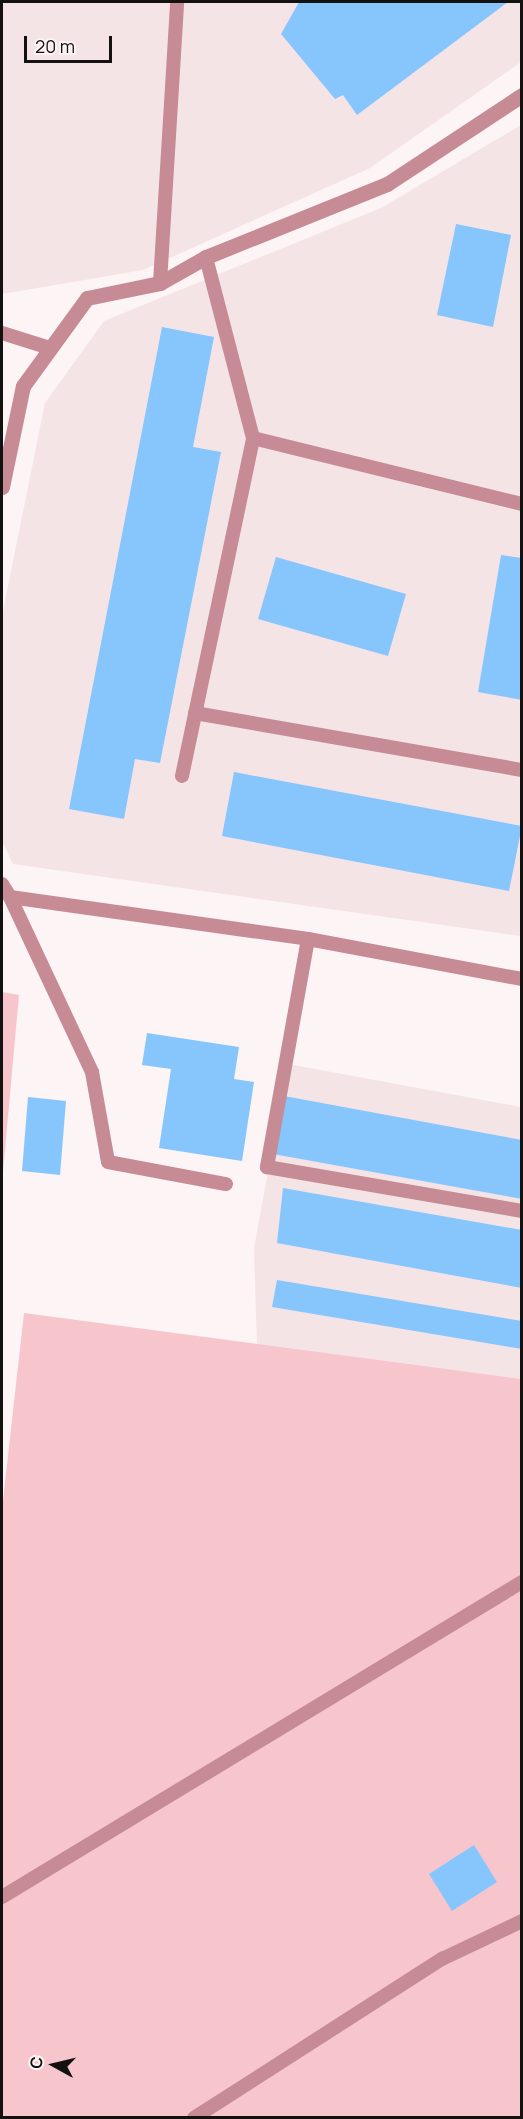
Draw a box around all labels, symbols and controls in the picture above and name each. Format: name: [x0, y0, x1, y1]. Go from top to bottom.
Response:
scale bar: [27, 24, 116, 62]
text: 20 m: [35, 34, 75, 58]
north arrow: [24, 2035, 84, 2095]
text: С: [24, 2055, 48, 2070]

